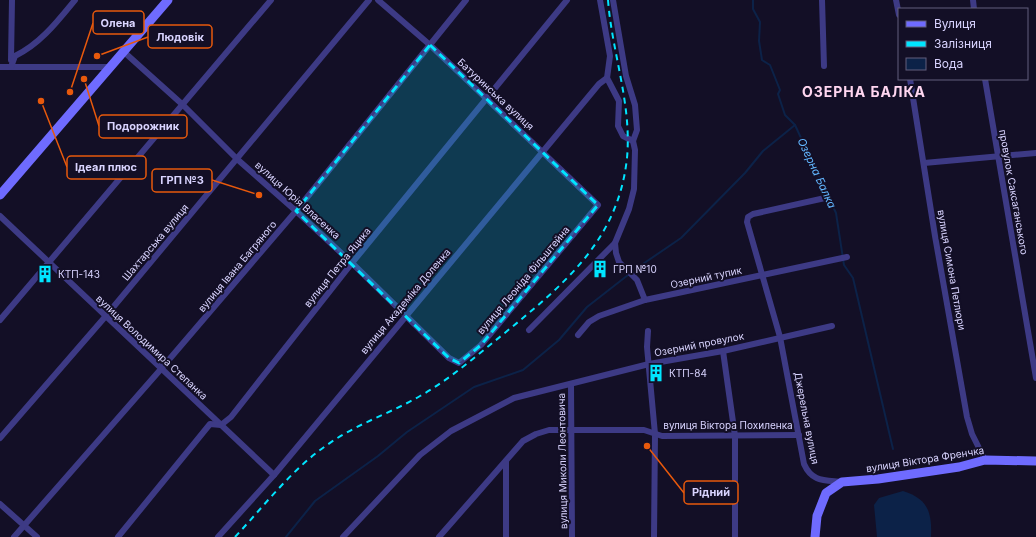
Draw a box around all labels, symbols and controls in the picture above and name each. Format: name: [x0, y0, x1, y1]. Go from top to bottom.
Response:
legend: [898, 8, 1028, 80]
callout: Олена: [93, 11, 144, 34]
text: Олена: [101, 16, 135, 30]
text: Вулиця: [934, 16, 976, 31]
callout: Людовік: [148, 25, 212, 48]
text: Людовік: [156, 30, 204, 44]
text: Залізниця: [934, 36, 992, 51]
street label: Батуринська вулиця: [455, 56, 537, 132]
text: Вода: [934, 56, 963, 71]
district label: ОЗЕРНА БАЛКА: [802, 83, 926, 100]
callout: Подорожник: [99, 115, 187, 138]
text: Подорожник: [107, 119, 180, 133]
street label: провулок Саксаганського: [997, 128, 1031, 256]
water label: Озерна Балка: [795, 136, 840, 211]
callout: Ідеал плюс: [67, 156, 146, 179]
street label: вулиця Юрія Власенка: [253, 159, 343, 241]
text: Ідеал плюс: [75, 160, 138, 174]
callout: ГРП №3: [152, 169, 212, 192]
text: ГРП №3: [160, 173, 204, 187]
street label: Шахтарська вулиця: [119, 201, 191, 283]
street label: вулиця Симона Петлюри: [935, 209, 969, 331]
street label: вулиця Івана Багряного: [195, 218, 279, 314]
street label: вулиця Леоніда Фільштейна: [474, 224, 572, 336]
street label: вулиця Петра Яцика: [301, 225, 373, 309]
street label: вулиця Академіка Доленка: [357, 246, 453, 356]
building icon: ГРП №10: [590, 259, 610, 279]
place label: ГРП №10: [613, 263, 657, 275]
street label: Озерний тупик: [669, 263, 743, 290]
building icon: КТП-143: [35, 264, 55, 284]
place label: КТП-143: [58, 268, 100, 280]
street label: вулиця Володимира Степанка: [94, 292, 210, 402]
street label: Озерний провулок: [653, 329, 745, 359]
building icon: КТП-84: [646, 363, 666, 383]
place label: КТП-84: [669, 367, 707, 379]
street label: Джерельна вулиця: [792, 371, 822, 465]
street label: вулиця Миколи Леонтовича: [555, 393, 569, 529]
street label: вулиця Віктора Похиленка: [663, 419, 793, 431]
street label: вулиця Віктора Френчка: [865, 444, 985, 474]
callout: Рідний: [684, 481, 738, 504]
text: Рідний: [692, 485, 730, 499]

